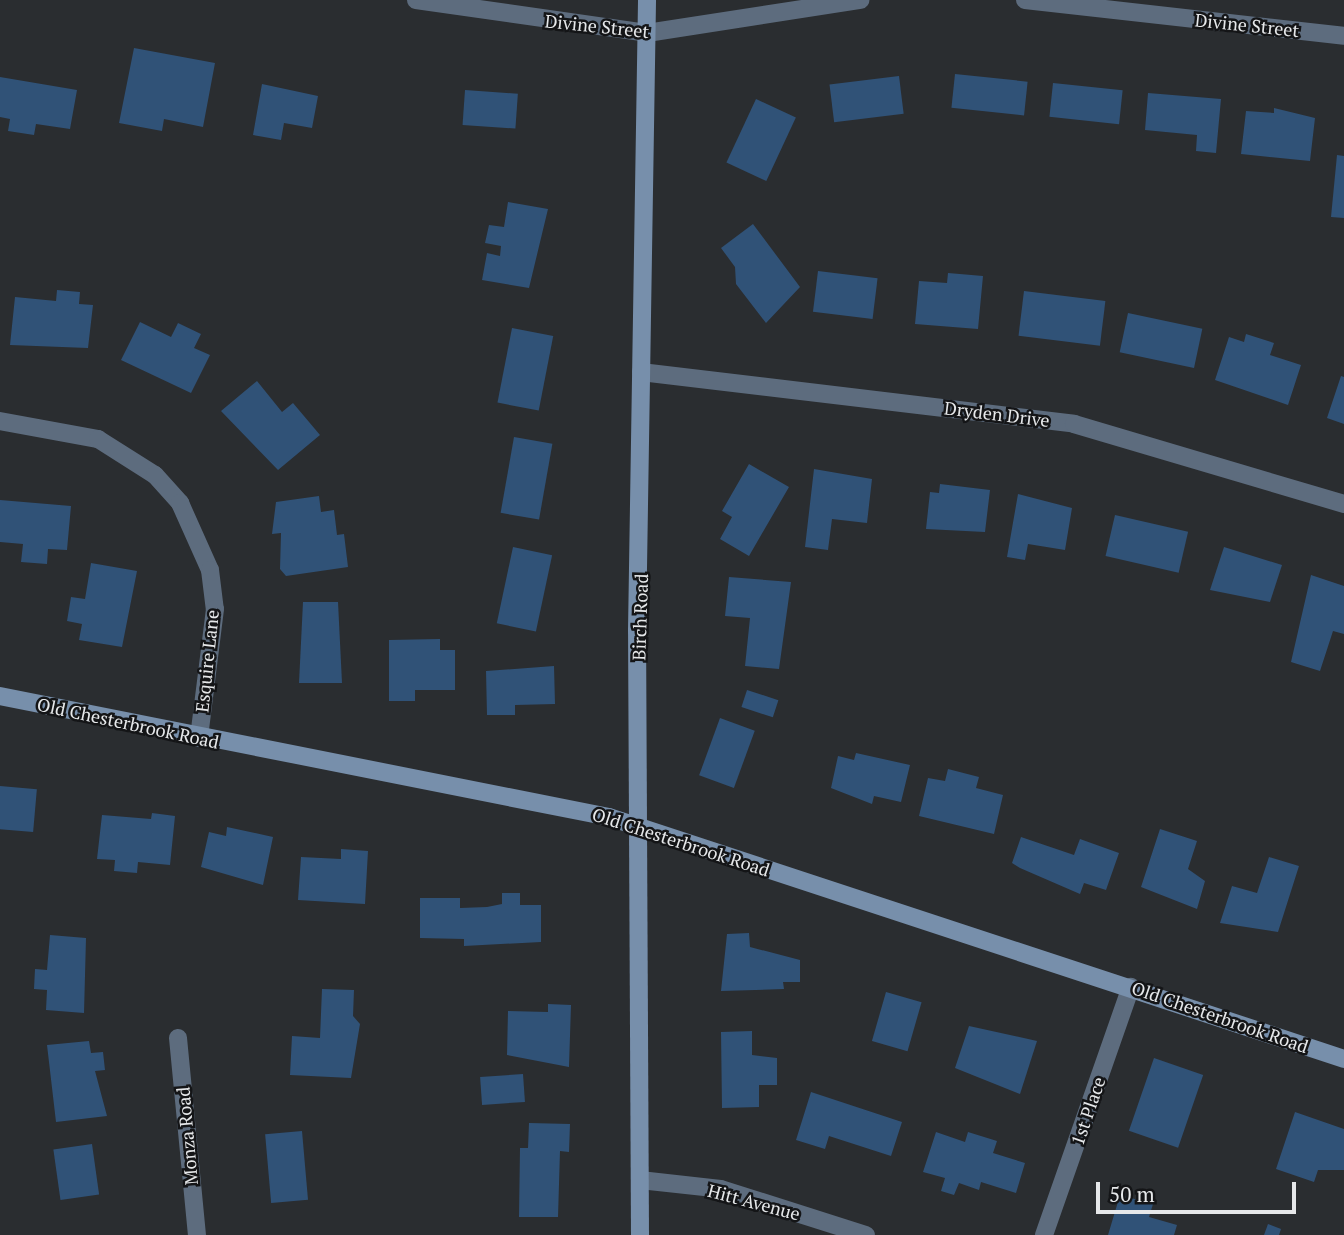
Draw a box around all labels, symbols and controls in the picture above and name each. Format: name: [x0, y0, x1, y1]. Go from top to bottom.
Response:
street label: Divine Street: [1194, 9, 1300, 41]
street label: Divine Street: [544, 10, 650, 42]
street label: Dryden Drive: [943, 397, 1051, 431]
street label: Birch Road: [628, 573, 652, 661]
street label: Esquire Lane: [191, 609, 223, 713]
street label: Old Chesterbrook Road: [35, 693, 221, 753]
street label: Old Chesterbrook Road: [590, 803, 772, 881]
street label: Old Chesterbrook Road: [1129, 977, 1311, 1057]
street label: 1st Place: [1066, 1074, 1110, 1148]
street label: Monza Road: [172, 1086, 202, 1186]
scale bar: [1099, 1168, 1298, 1212]
street label: Hitt Avenue: [705, 1179, 803, 1225]
text: 50 m: [1109, 1180, 1155, 1208]

